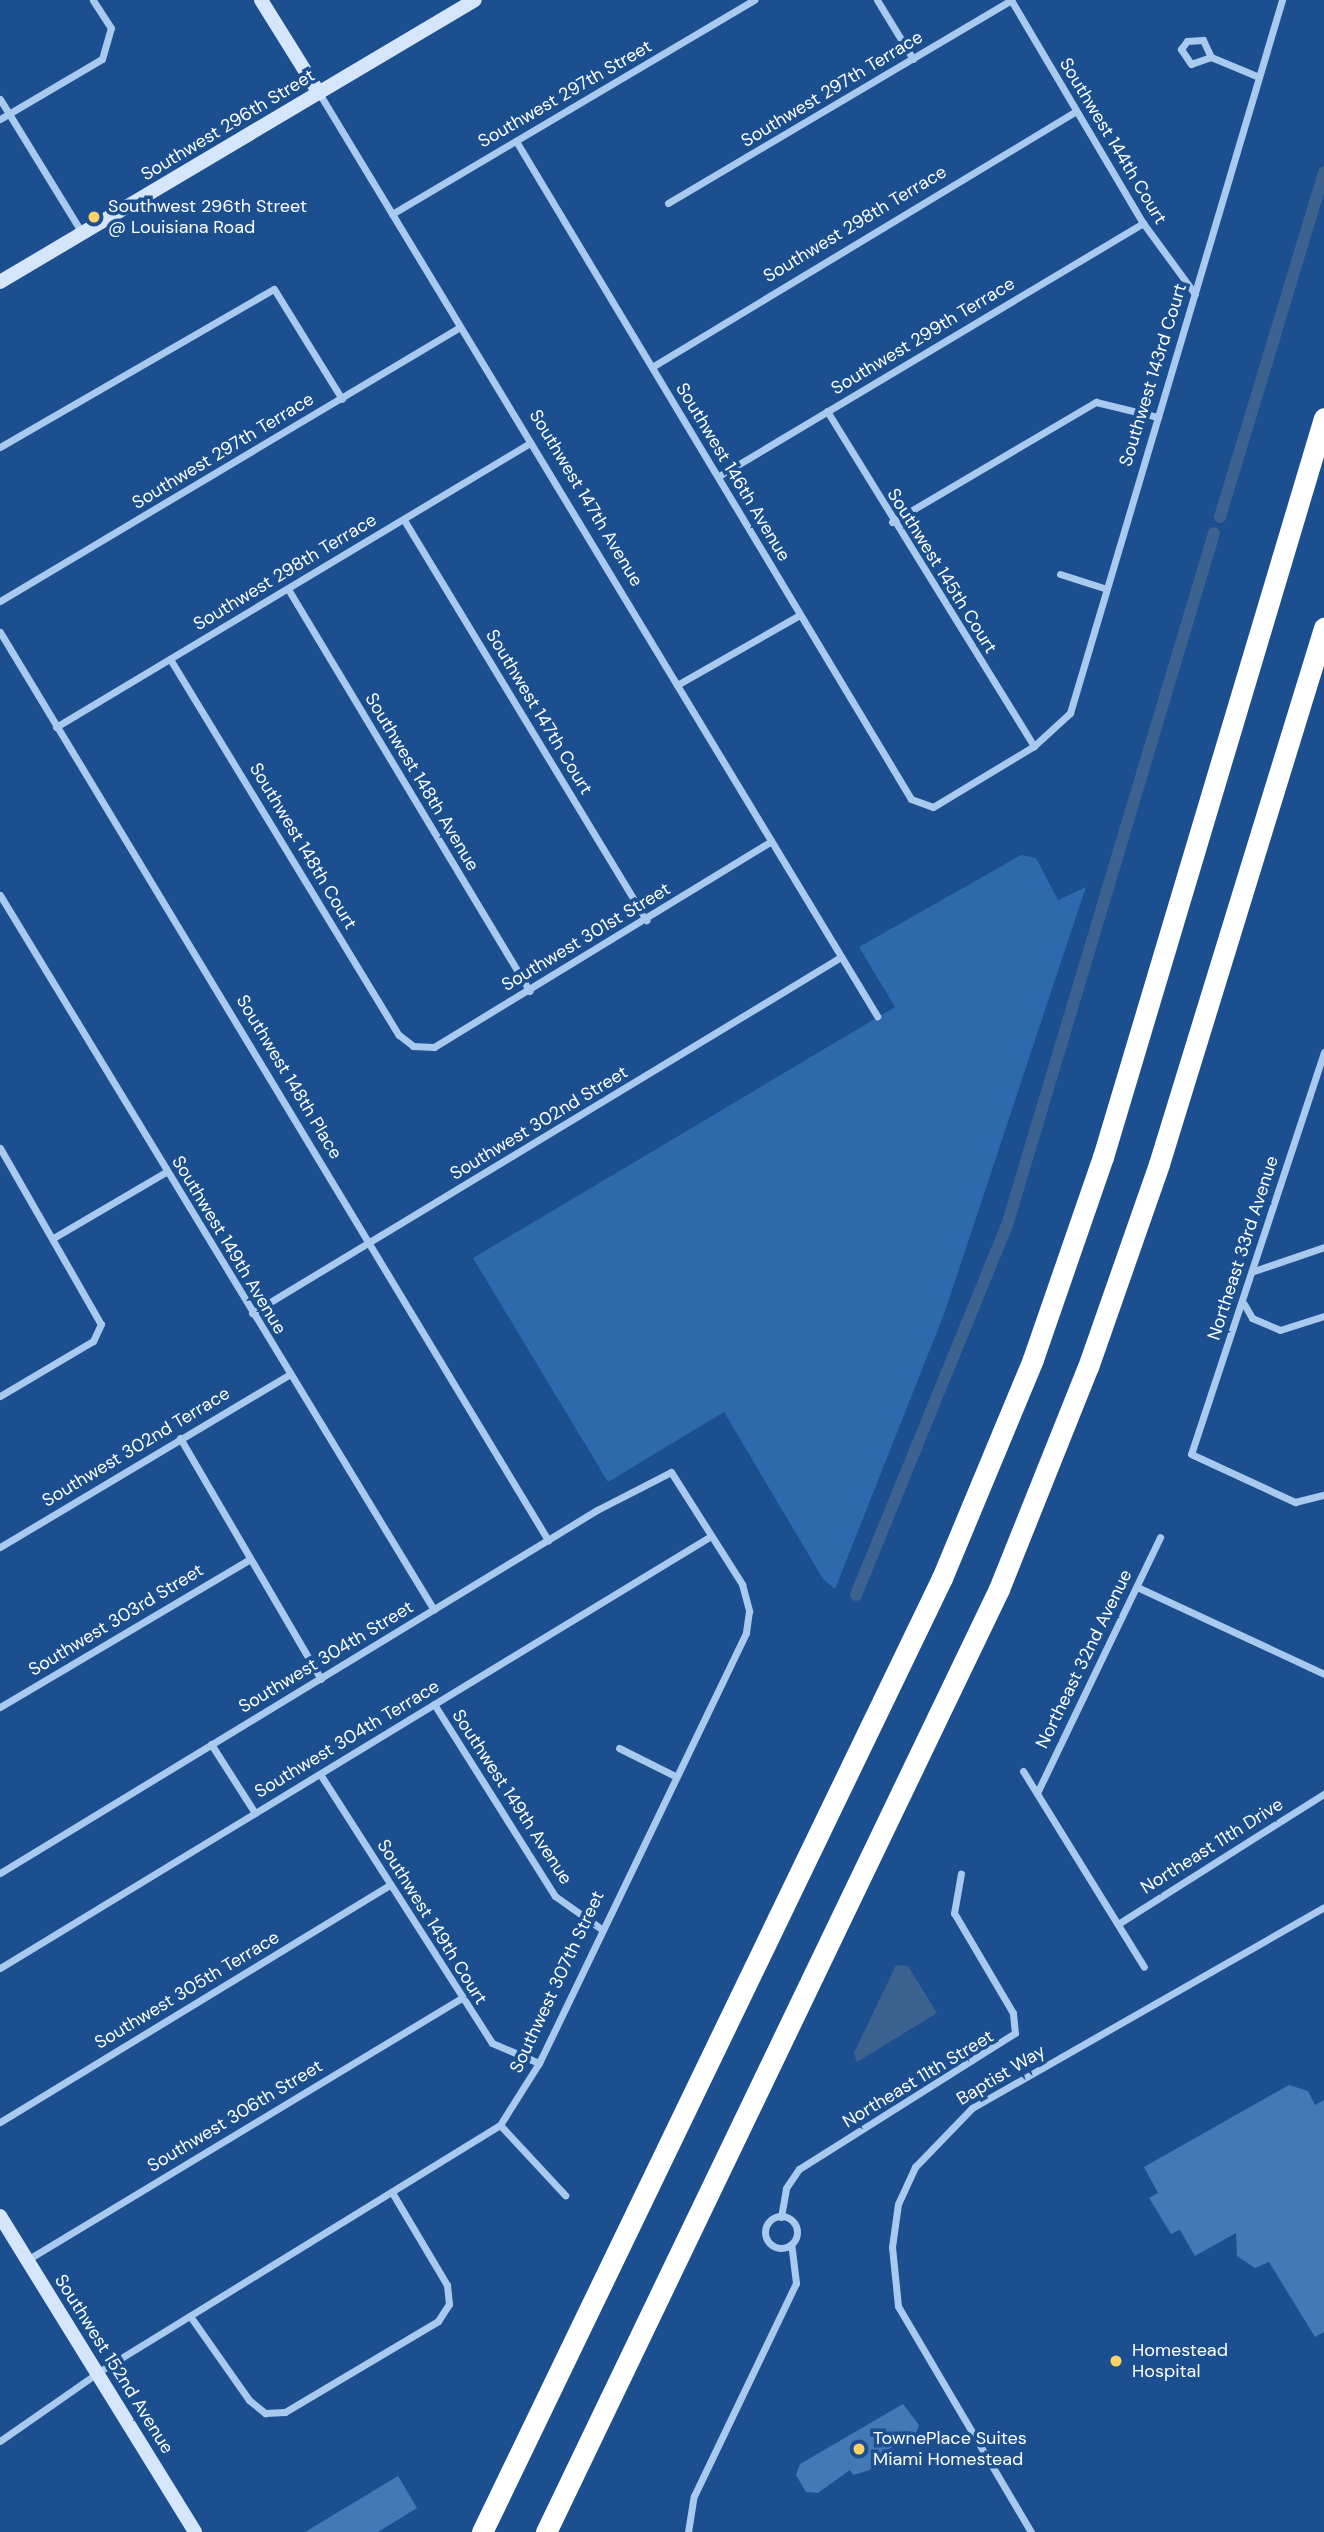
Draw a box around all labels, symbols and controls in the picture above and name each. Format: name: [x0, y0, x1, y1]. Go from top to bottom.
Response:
street label: Southwest 297th Terrace: [737, 26, 927, 152]
street label: Southwest 297th Street: [474, 35, 656, 153]
street label: Southwest 144th Court: [1055, 54, 1171, 228]
street label: Southwest 296th Street: [137, 65, 319, 185]
street label: Southwest 298th Terrace: [760, 161, 950, 287]
place label: Southwest 296th Street @ Louisiana Road: [108, 196, 307, 238]
marker: Southwest 296th Street @ Louisiana Road: [86, 209, 102, 225]
street label: Southwest 299th Terrace: [827, 273, 1019, 399]
street label: Southwest 143rd Court: [1115, 281, 1191, 469]
street label: Southwest 146th Avenue: [671, 379, 795, 565]
street label: Southwest 297th Terrace: [128, 388, 318, 514]
street label: Southwest 147th Avenue: [525, 406, 647, 590]
street label: Southwest 145th Court: [882, 485, 1002, 657]
street label: Southwest 298th Terrace: [190, 509, 380, 635]
street label: Southwest 147th Court: [481, 625, 597, 799]
street label: Southwest 148th Avenue: [360, 689, 484, 875]
street label: Southwest 148th Court: [245, 759, 361, 933]
street label: Southwest 301st Street: [498, 878, 674, 996]
street label: Southwest 148th Place: [231, 991, 347, 1163]
street label: Southwest 302nd Street: [446, 1061, 632, 1185]
street label: Southwest 149th Avenue: [167, 1152, 291, 1338]
street label: Northeast 33rd Avenue: [1203, 1153, 1283, 1343]
street label: Southwest 302nd Terrace: [38, 1382, 234, 1512]
street label: Southwest 303rd Street: [25, 1559, 207, 1681]
street label: Northeast 32nd Avenue: [1031, 1566, 1137, 1752]
street label: Southwest 304th Street: [235, 1596, 417, 1718]
street label: Southwest 304th Terrace: [251, 1675, 443, 1803]
street label: Southwest 149th Avenue: [447, 1706, 577, 1888]
street label: Northeast 11th Drive: [1137, 1793, 1287, 1899]
street label: Southwest 149th Court: [372, 1835, 492, 2009]
street label: Southwest 307th Street: [505, 1888, 609, 2076]
street label: Southwest 305th Terrace: [91, 1926, 283, 2054]
street label: Northeast 11th Street: [839, 2025, 997, 2133]
street label: Baptist Way: [953, 2040, 1049, 2110]
street label: Southwest 306th Street: [144, 2055, 326, 2177]
street label: Southwest 152nd Avenue: [50, 2270, 178, 2458]
place label: Homestead Hospital: [1132, 2340, 1228, 2382]
marker: Homestead Hospital: [1106, 2351, 1126, 2371]
place label: TownePlace Suites Miami Homestead: [873, 2428, 1027, 2470]
marker: TownePlace Suites Miami Homestead: [851, 2441, 867, 2457]

